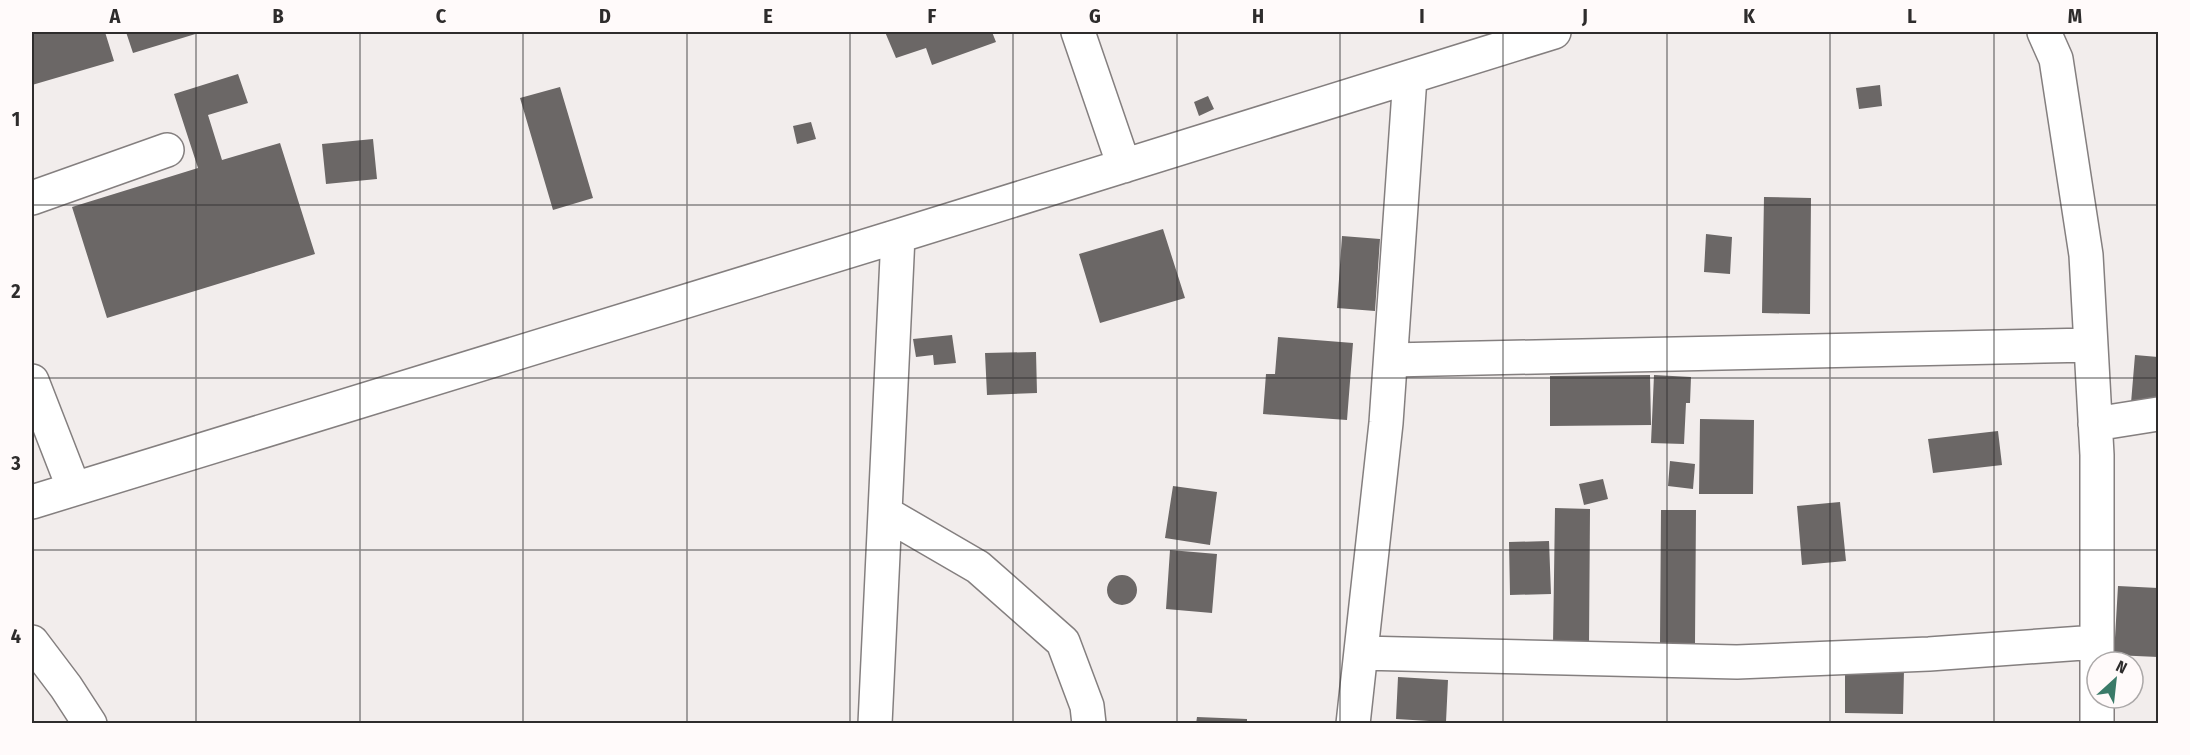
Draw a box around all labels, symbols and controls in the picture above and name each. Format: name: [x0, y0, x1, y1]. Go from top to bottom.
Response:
text: A: [109, 4, 122, 28]
text: B: [272, 4, 284, 28]
text: C: [436, 4, 447, 28]
text: D: [599, 4, 611, 28]
text: E: [763, 4, 773, 28]
text: F: [928, 4, 937, 28]
text: G: [1089, 4, 1101, 28]
text: H: [1252, 4, 1264, 28]
text: I: [1419, 4, 1425, 28]
text: J: [1581, 4, 1588, 28]
text: K: [1743, 4, 1755, 28]
text: L: [1907, 4, 1917, 28]
text: M: [2068, 4, 2082, 28]
text: 1: [12, 107, 20, 131]
text: 2: [10, 279, 21, 303]
text: 3: [10, 451, 21, 475]
text: 4: [11, 624, 21, 648]
north arrow: [2085, 650, 2145, 710]
text: N: [2113, 656, 2130, 678]

